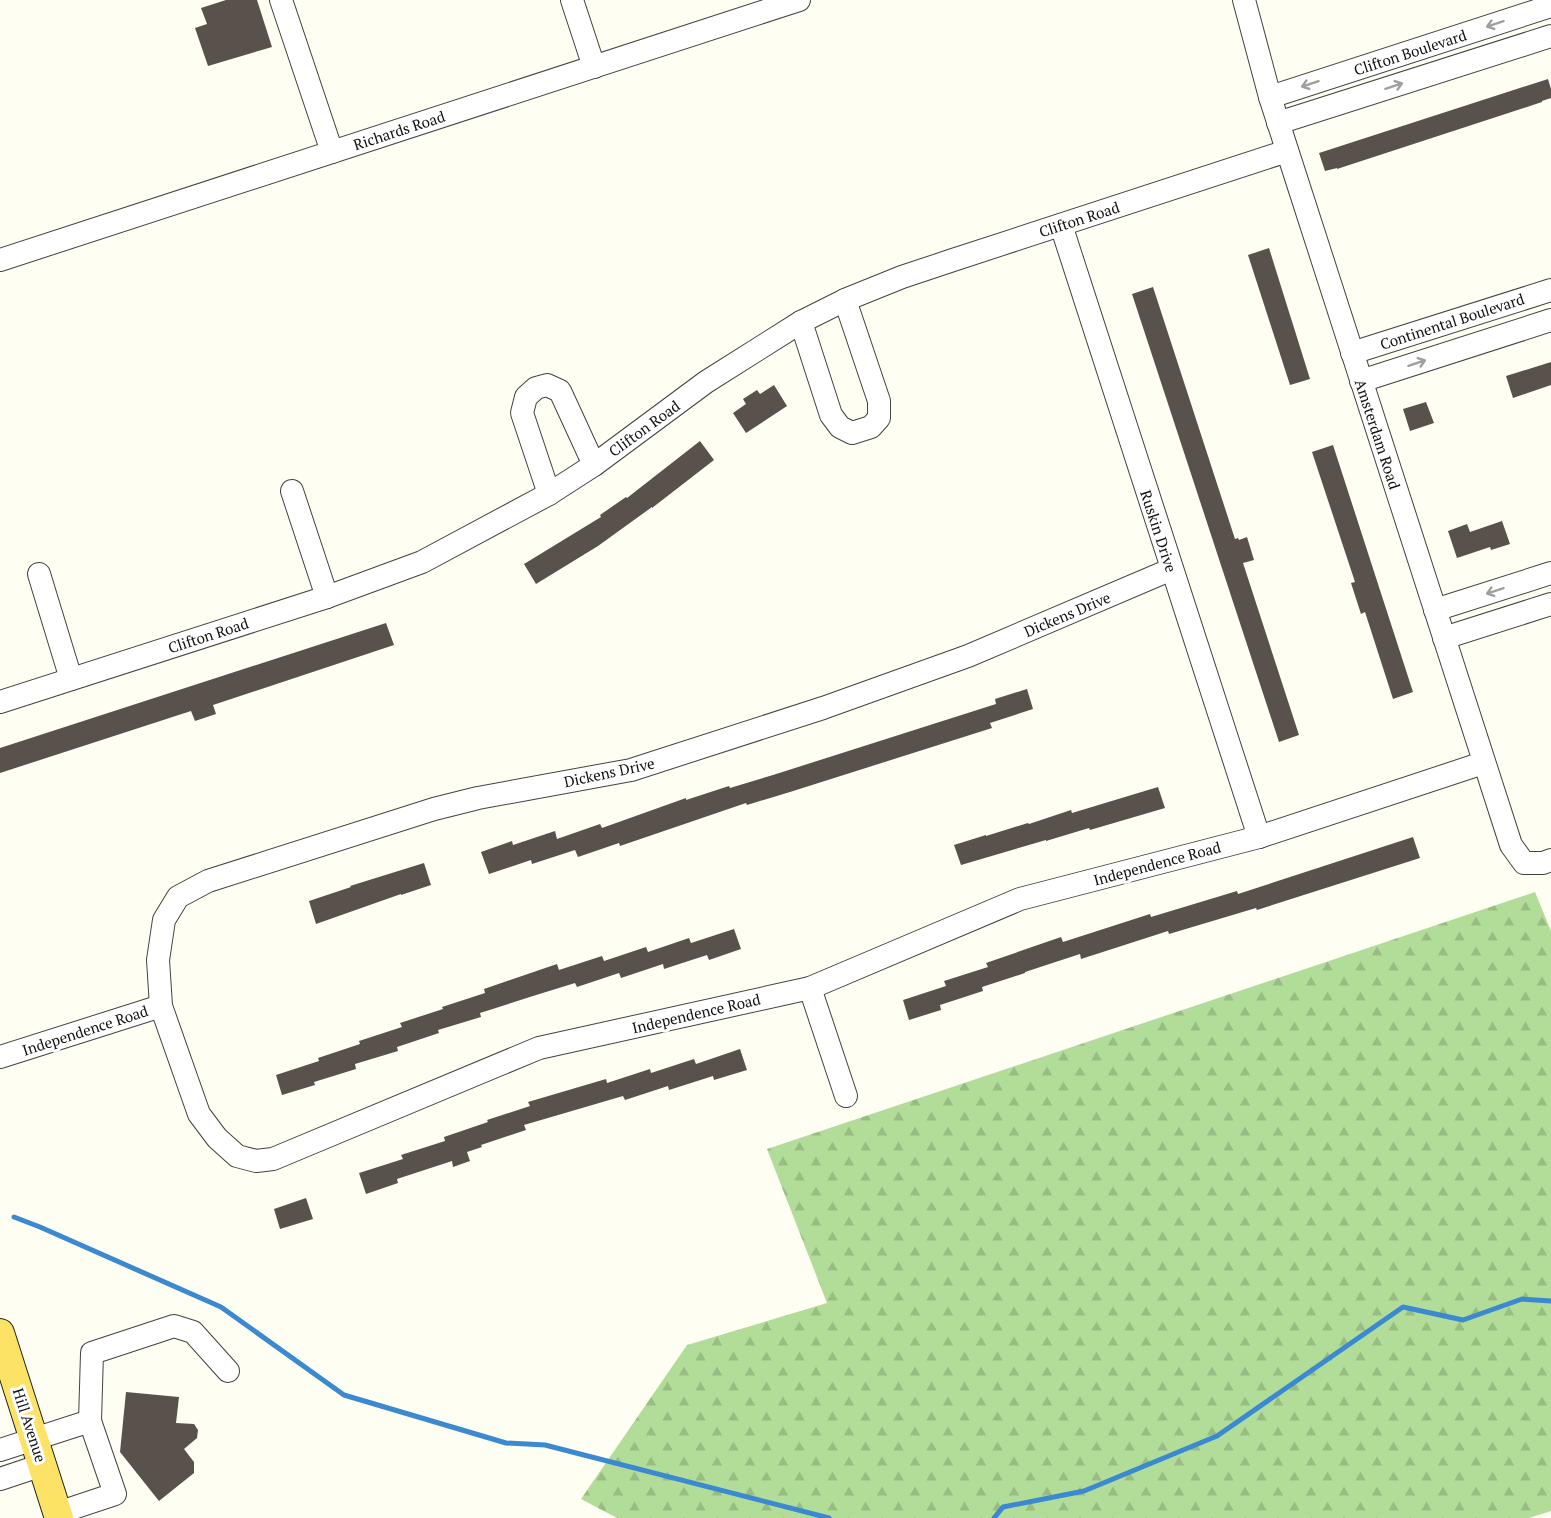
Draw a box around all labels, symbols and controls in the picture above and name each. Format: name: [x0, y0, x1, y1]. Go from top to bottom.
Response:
one-way arrow: [1486, 19, 1505, 30]
street label: Clifton Boulevard: [1351, 24, 1469, 80]
one-way arrow: [1301, 79, 1320, 90]
one-way arrow: [1384, 80, 1403, 91]
street label: Richards Road: [351, 106, 447, 154]
street label: Clifton Road: [1036, 197, 1122, 241]
street label: Continental Boulevard: [1377, 288, 1527, 354]
one-way arrow: [1407, 357, 1426, 368]
street label: Amsterdam Road: [1351, 376, 1405, 492]
street label: Clifton Road: [604, 395, 684, 461]
street label: Ruskin Drive: [1136, 487, 1182, 575]
one-way arrow: [1486, 586, 1505, 597]
street label: Dickens Drive: [1021, 587, 1113, 641]
street label: Clifton Road: [165, 613, 251, 657]
street label: Dickens Drive: [562, 753, 656, 791]
street label: Independence Road: [1091, 836, 1223, 890]
street label: Independence Road: [630, 989, 762, 1037]
street label: Independence Road: [20, 1000, 150, 1060]
street label: Hill Avenue: [9, 1385, 51, 1465]

